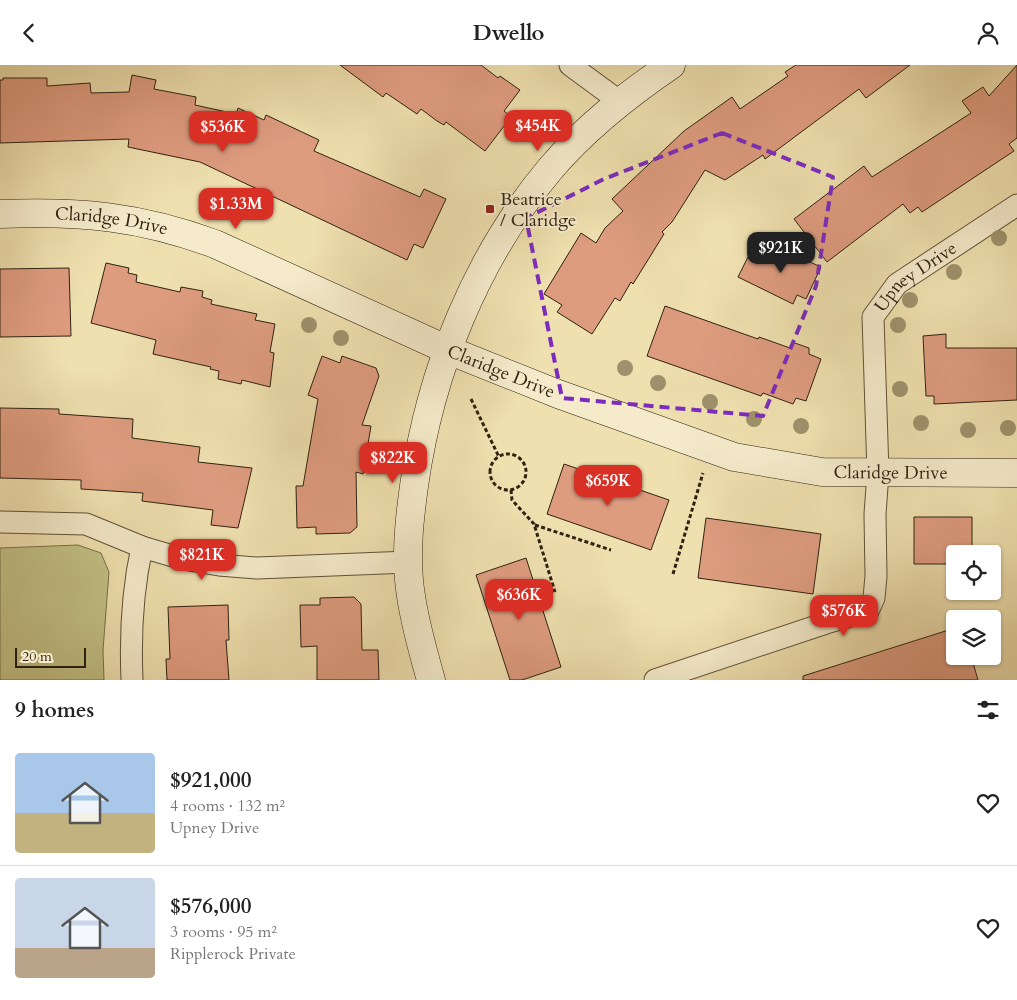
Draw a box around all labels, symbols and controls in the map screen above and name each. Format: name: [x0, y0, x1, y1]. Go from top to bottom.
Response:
text: Dwello: [473, 18, 544, 48]
icon: back: [15, 19, 43, 47]
icon: person: [974, 19, 1002, 47]
pin: $454K: [503, 109, 573, 152]
pin: $536K: [188, 111, 258, 153]
text: $454K: [515, 115, 561, 137]
text: $536K: [200, 116, 246, 138]
pin: $1.33M: [195, 187, 277, 230]
place label: Beatrice / Claridge: [500, 187, 576, 233]
text: $1.33M: [210, 193, 262, 215]
street label: Claridge Drive: [55, 201, 171, 241]
marker: Beatrice / Claridge: [484, 203, 496, 215]
pin: $921K: [746, 231, 816, 274]
street label: Upney Drive: [869, 236, 962, 317]
text: $921K: [758, 237, 804, 259]
street label: Claridge Drive: [443, 339, 559, 405]
pin: $822K: [358, 441, 428, 484]
text: $822K: [370, 447, 416, 469]
street label: Claridge Drive: [834, 460, 948, 486]
pin: $659K: [573, 465, 643, 507]
text: $659K: [585, 470, 631, 492]
pin: $821K: [167, 539, 237, 581]
text: $821K: [179, 544, 225, 566]
map controls: [946, 545, 1001, 665]
button: locate: [946, 545, 1001, 600]
pin: $636K: [484, 579, 554, 621]
text: $636K: [496, 584, 542, 606]
pin: $576K: [809, 595, 879, 637]
text: $576K: [821, 600, 867, 622]
button: layers: [946, 610, 1001, 665]
scale bar: [15, 645, 86, 668]
text: 20 m: [22, 647, 52, 666]
text: 9 homes: [15, 696, 94, 725]
icon: filters: [974, 696, 1002, 724]
text: $921,000: [170, 766, 251, 795]
icon: home: [55, 773, 115, 833]
icon: heart: [974, 789, 1002, 817]
text: 4 rooms · 132 m²: [170, 795, 285, 817]
text: Upney Drive: [170, 817, 259, 839]
text: $576,000: [170, 892, 251, 921]
icon: home: [55, 898, 115, 958]
icon: heart: [974, 914, 1002, 942]
text: 3 rooms · 95 m²: [170, 921, 277, 943]
text: Ripplerock Private: [170, 943, 296, 965]

